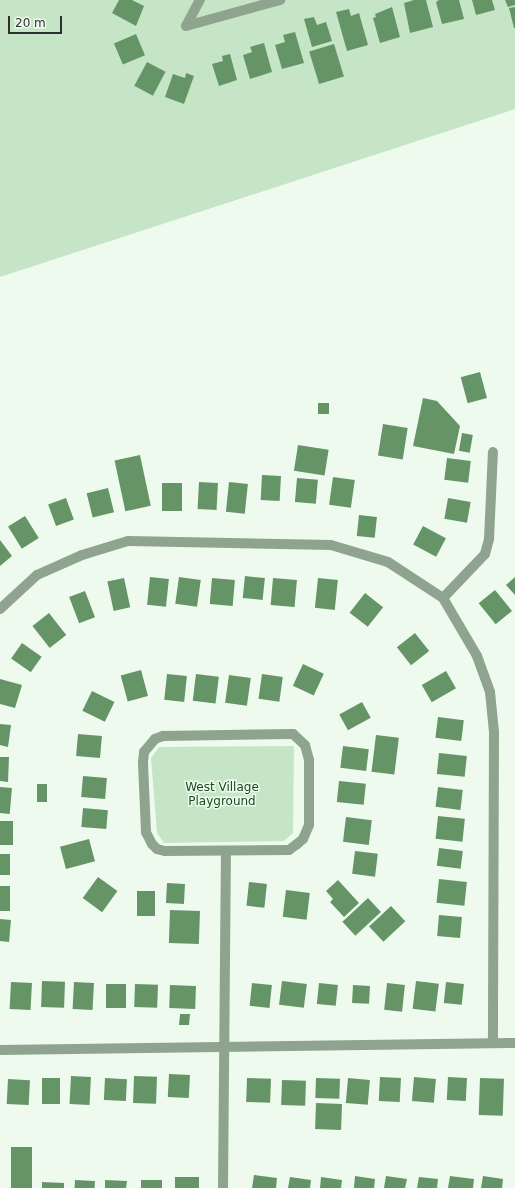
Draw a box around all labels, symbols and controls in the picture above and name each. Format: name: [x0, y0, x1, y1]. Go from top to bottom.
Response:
scale bar: [10, 8, 64, 34]
text: 20 m: [15, 16, 46, 30]
park label: West Village Playground: [185, 781, 259, 809]

